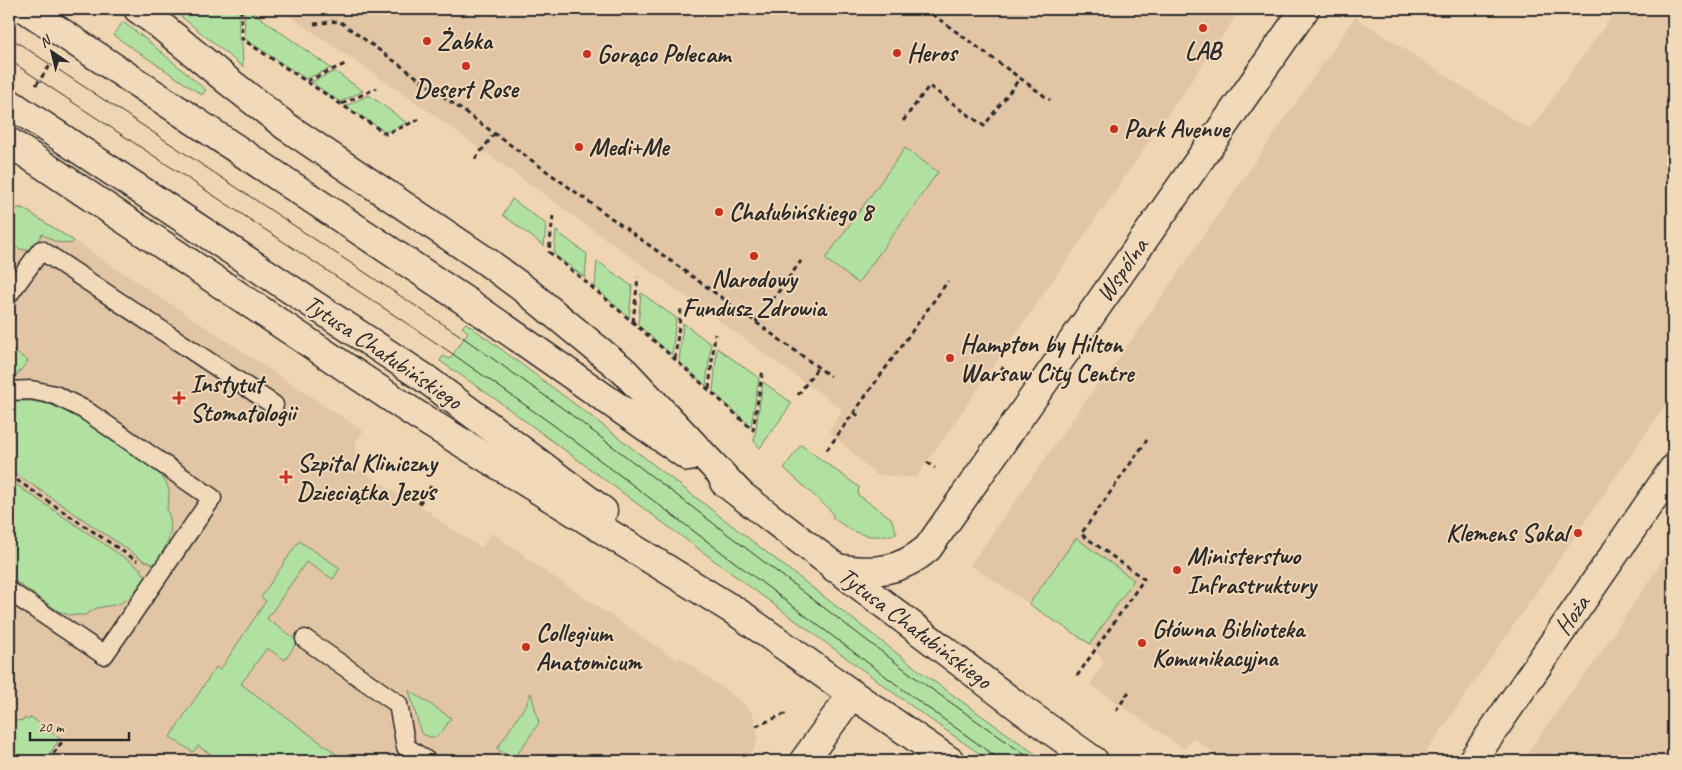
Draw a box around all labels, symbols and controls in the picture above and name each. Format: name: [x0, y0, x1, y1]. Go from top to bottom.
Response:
marker: LAB: [1197, 22, 1209, 34]
place label: Żabka: [437, 25, 494, 57]
north arrow: [28, 28, 78, 78]
text: N: [36, 31, 55, 51]
marker: Żabka: [421, 35, 433, 47]
place label: LAB: [1185, 35, 1223, 67]
place label: Heros: [907, 37, 959, 69]
place label: Gorąco Polecam: [597, 38, 733, 70]
marker: Heros: [891, 47, 903, 59]
marker: Gorąco Polecam: [581, 48, 593, 60]
marker: Desert Rose: [460, 60, 472, 72]
place label: Desert Rose: [414, 73, 520, 105]
place label: Park Avenue: [1124, 113, 1231, 145]
marker: Park Avenue: [1108, 123, 1120, 135]
place label: Medi+Me: [589, 131, 671, 163]
marker: Medi+Me: [573, 141, 585, 153]
place label: Chałubińskiego 8: [729, 196, 875, 228]
marker: Chałubińskiego 8: [713, 206, 725, 218]
street label: Wspólna: [1088, 230, 1157, 308]
marker: Narodowy Fundusz Zdrowia: [748, 250, 760, 262]
place label: Narodowy Fundusz Zdrowia: [682, 263, 828, 324]
street label: Tytusa Chałubińskiego: [298, 287, 469, 417]
place label: Hampton by Hilton Warsaw City Centre: [960, 328, 1135, 389]
marker: Hampton by Hilton Warsaw City Centre: [944, 352, 956, 364]
place label: Instytut Stomatologii: [190, 368, 299, 429]
marker: Instytut Stomatologii: [172, 391, 186, 405]
place label: Szpital Kliniczny Dzieciątka Jezus: [297, 447, 439, 508]
marker: Szpital Kliniczny Dzieciątka Jezus: [279, 470, 293, 484]
place label: Klemens Sokal: [1446, 517, 1573, 549]
marker: Klemens Sokal: [1572, 527, 1584, 539]
place label: Ministerstwo Infrastruktury: [1187, 540, 1318, 601]
street label: Tytusa Chałubińskiego: [832, 560, 999, 697]
marker: Ministerstwo Infrastruktury: [1171, 564, 1183, 576]
street label: Hoża: [1547, 587, 1598, 641]
place label: Główna Biblioteka Komunikacyjna: [1152, 613, 1307, 674]
place label: Collegium Anatomicum: [536, 617, 643, 678]
marker: Główna Biblioteka Komunikacyjna: [1136, 637, 1148, 649]
marker: Collegium Anatomicum: [520, 641, 532, 653]
scale bar: [30, 710, 129, 742]
text: 20 m: [38, 718, 65, 737]

